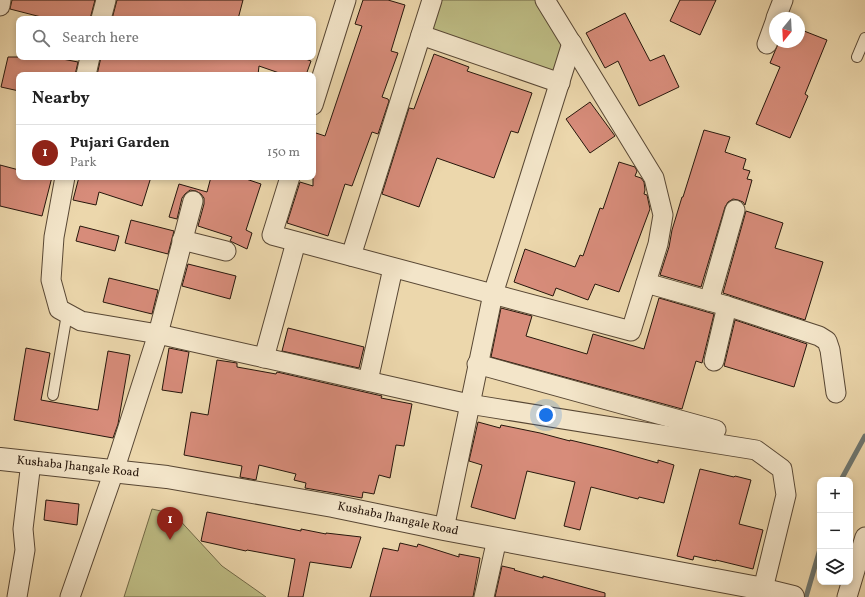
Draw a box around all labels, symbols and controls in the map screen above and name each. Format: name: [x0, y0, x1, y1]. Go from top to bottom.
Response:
north arrow: [769, 12, 805, 48]
search box: [16, 16, 316, 60]
icon: search: [30, 27, 52, 49]
text: Search here: [62, 28, 139, 49]
text: Nearby: [32, 87, 90, 110]
text: Pujari Garden: [70, 133, 170, 154]
text: 1: [42, 144, 48, 162]
text: 150 m: [267, 144, 300, 162]
text: Park: [70, 154, 97, 172]
your location: [536, 405, 556, 425]
street label: Kushaba Jhangale Road: [16, 453, 140, 481]
map controls: [817, 477, 853, 585]
button: +: [817, 477, 853, 513]
street label: Kushaba Jhangale Road: [336, 498, 460, 540]
pin: 1: [157, 507, 183, 540]
button: −: [817, 513, 853, 549]
button: layers: [817, 549, 853, 585]

